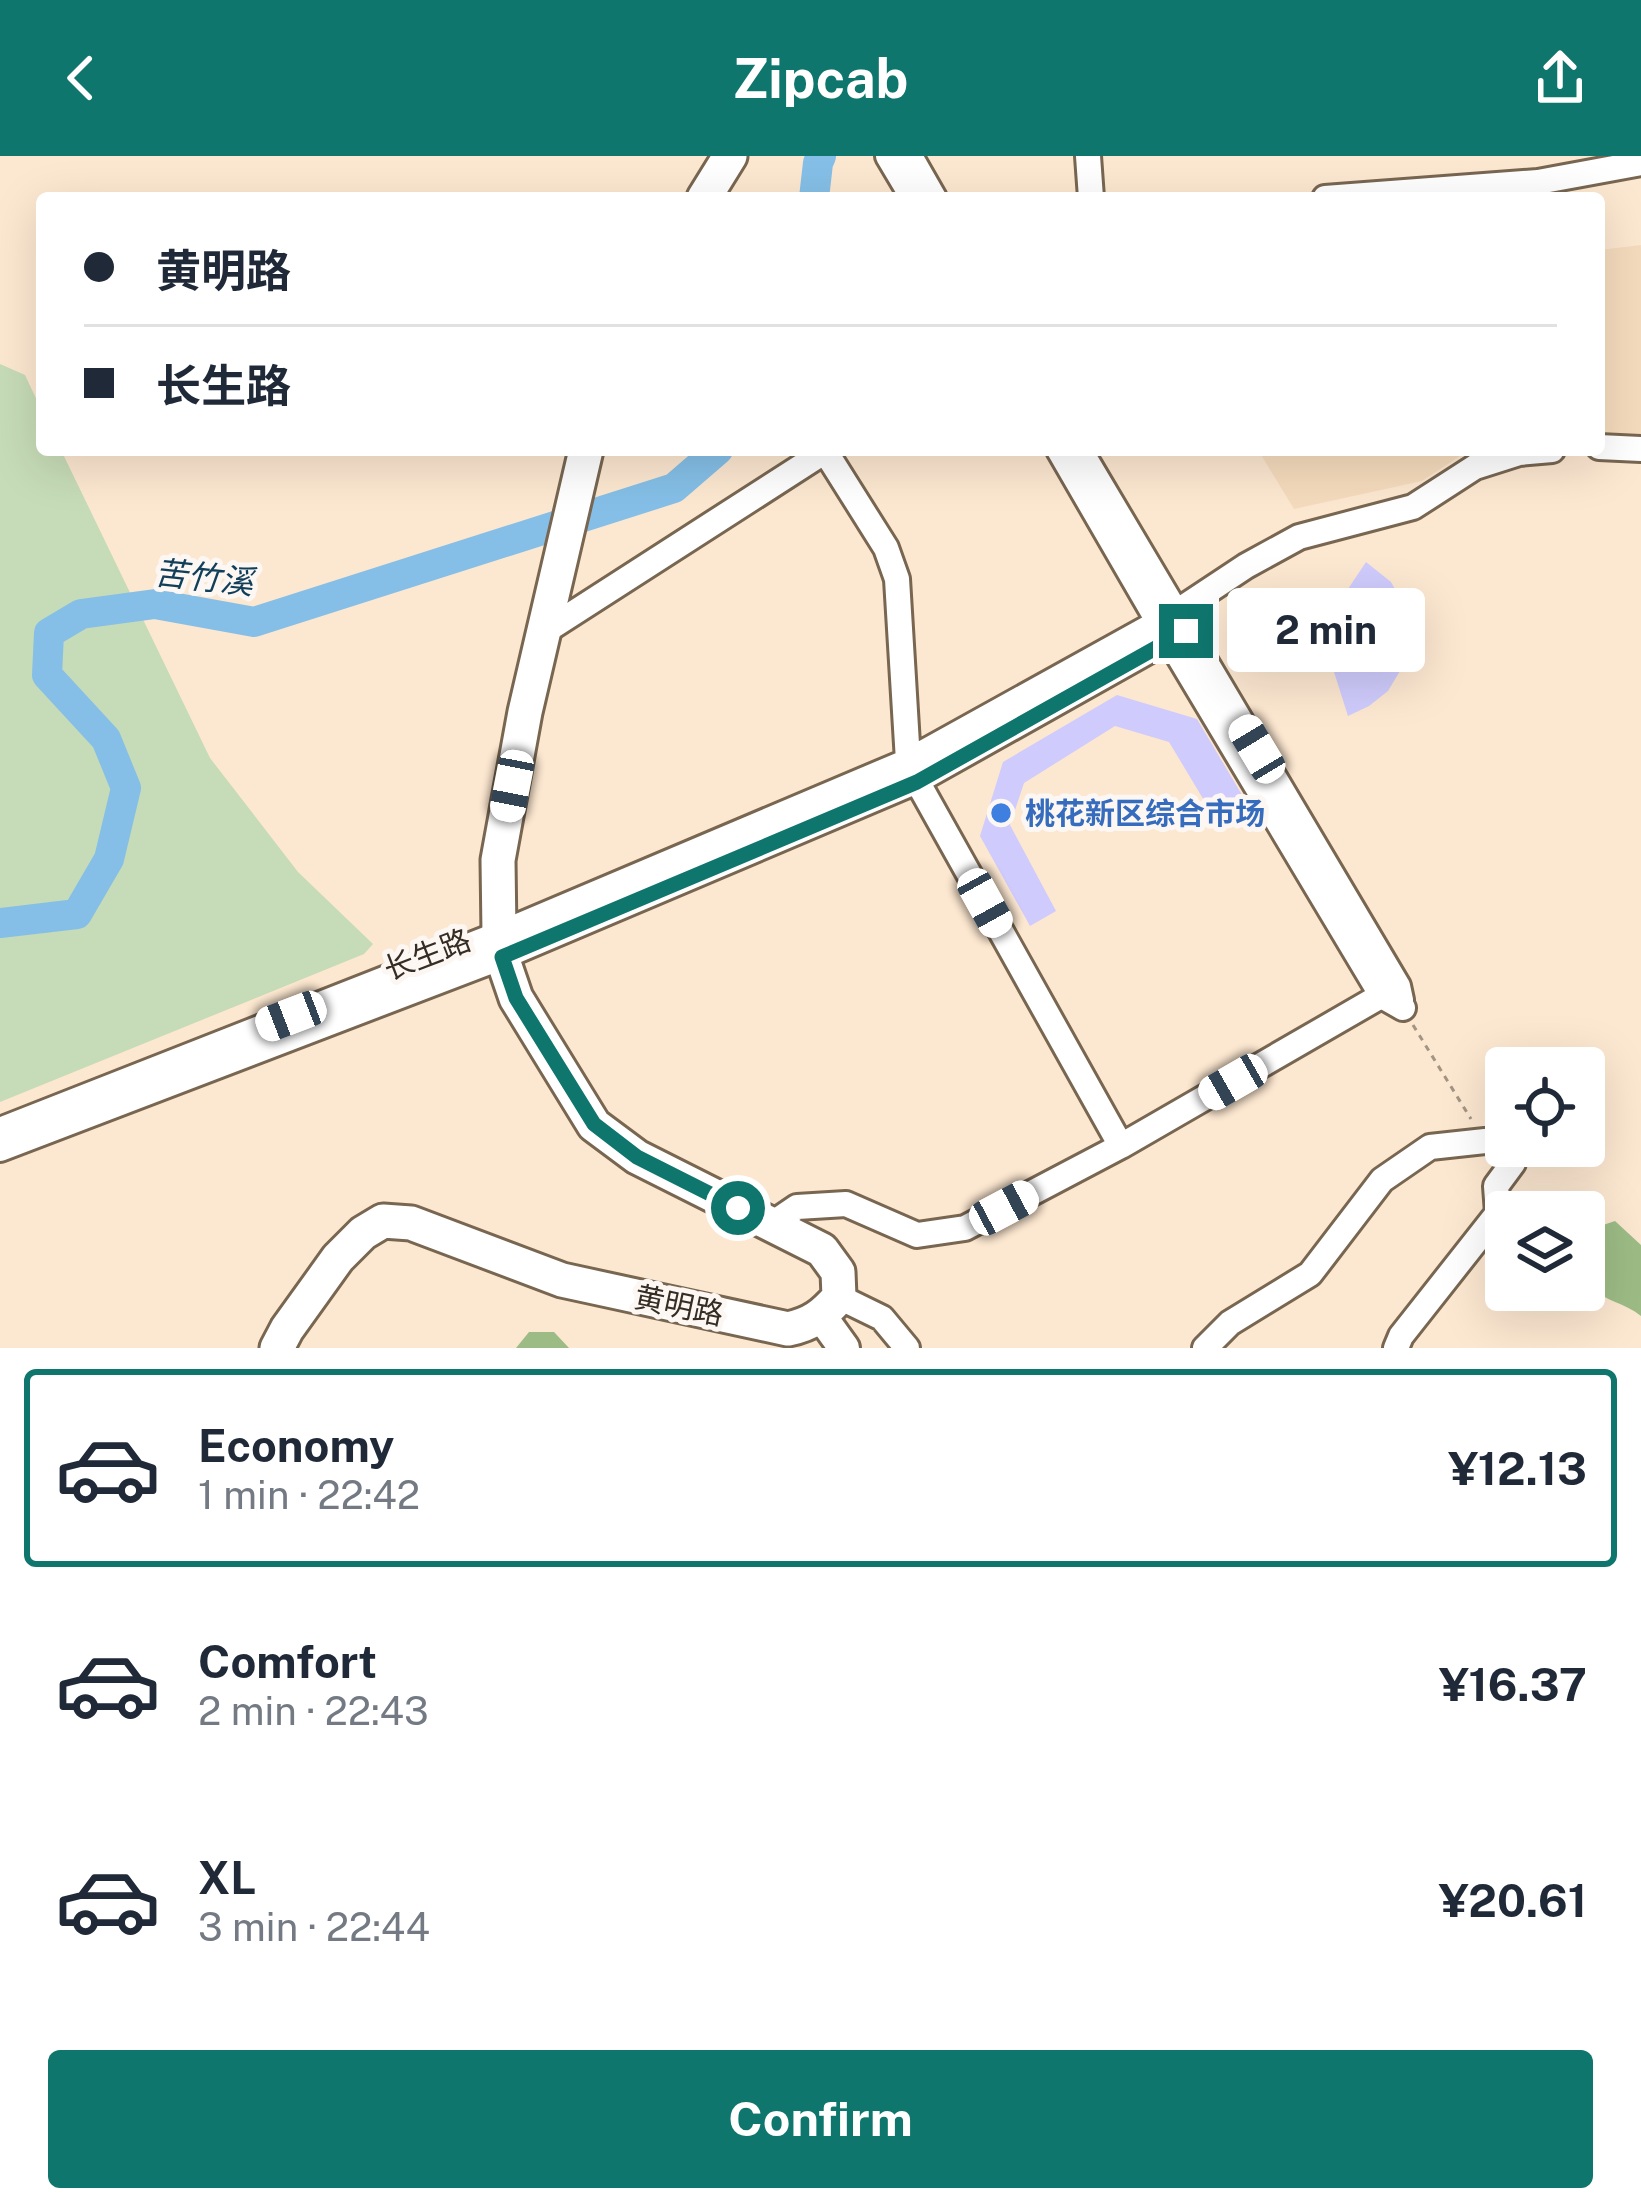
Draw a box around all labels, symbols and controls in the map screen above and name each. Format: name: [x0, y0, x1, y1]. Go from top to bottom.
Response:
icon: back: [48, 45, 114, 111]
icon: share: [1527, 45, 1593, 111]
text: Zipcab: [733, 47, 908, 110]
text: 黄明路: [156, 244, 291, 297]
text: 长生路: [156, 359, 291, 412]
water label: 苦竹溪: [153, 553, 258, 601]
callout: 2 min: [1228, 589, 1426, 673]
route end: [1159, 604, 1213, 658]
text: 2 min: [1275, 607, 1377, 653]
car: [1223, 709, 1291, 789]
car: [487, 747, 537, 825]
place label: 桃花新区综合市场: [1025, 795, 1265, 831]
marker: 桃花新区综合市场: [988, 800, 1014, 826]
car: [952, 863, 1018, 943]
street label: 长生路: [379, 921, 475, 987]
car: [251, 986, 331, 1046]
map controls: [1485, 1047, 1605, 1311]
button: locate: [1485, 1047, 1605, 1167]
car: [1193, 1048, 1273, 1116]
car: [964, 1175, 1044, 1241]
route start: [711, 1181, 765, 1235]
button: layers: [1485, 1191, 1605, 1311]
street label: 黄明路: [631, 1278, 727, 1332]
icon: car: [54, 1414, 162, 1522]
text: Economy: [198, 1419, 394, 1472]
text: ¥12.13: [1448, 1442, 1587, 1495]
text: 1 min · 22:42: [198, 1472, 420, 1518]
icon: car: [54, 1630, 162, 1738]
text: Comfort: [198, 1635, 377, 1688]
text: ¥16.37: [1439, 1658, 1587, 1711]
text: 2 min · 22:43: [198, 1688, 429, 1734]
icon: car: [54, 1846, 162, 1954]
text: XL: [198, 1851, 256, 1904]
text: ¥20.61: [1439, 1874, 1587, 1927]
text: 3 min · 22:44: [198, 1904, 430, 1950]
button: Confirm: [48, 2050, 1593, 2188]

